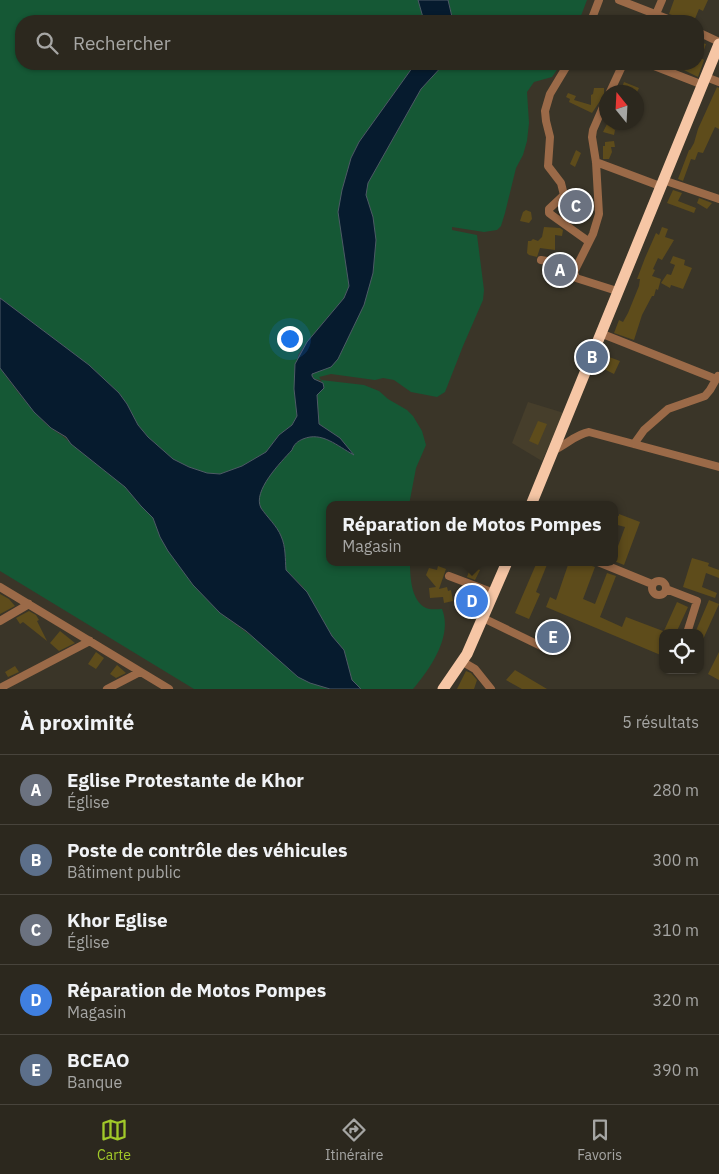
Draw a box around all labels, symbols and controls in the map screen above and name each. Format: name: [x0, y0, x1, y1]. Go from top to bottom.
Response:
search box: [15, 15, 704, 70]
icon: search: [33, 29, 61, 57]
text: Rechercher: [73, 31, 171, 55]
north arrow: [599, 85, 644, 130]
pin: C: [560, 187, 592, 225]
pin: A: [544, 251, 576, 289]
your location: [277, 326, 303, 352]
pin: B: [576, 338, 608, 376]
popup: [326, 501, 618, 566]
text: Réparation de Motos Pompes: [342, 512, 602, 536]
text: Magasin: [342, 536, 402, 556]
pin: D: [456, 582, 488, 620]
pin: E: [537, 618, 569, 656]
map controls: [659, 629, 704, 674]
button: locate: [659, 629, 704, 674]
text: À proximité: [20, 708, 134, 736]
text: 5 résultats: [622, 712, 699, 732]
text: Eglise Protestante de Khor: [67, 768, 304, 792]
text: A: [31, 780, 41, 800]
text: 280 m: [652, 780, 699, 800]
text: Église: [67, 792, 110, 812]
text: Poste de contrôle des véhicules: [67, 838, 348, 862]
text: B: [31, 850, 41, 870]
text: 300 m: [652, 850, 699, 870]
text: Bâtiment public: [67, 862, 181, 882]
text: Khor Eglise: [67, 908, 168, 932]
text: C: [31, 920, 41, 940]
text: 310 m: [652, 920, 699, 940]
text: Église: [67, 932, 110, 952]
text: Réparation de Motos Pompes: [67, 978, 326, 1002]
text: D: [30, 990, 42, 1010]
text: 320 m: [652, 990, 699, 1010]
text: Magasin: [67, 1002, 126, 1022]
text: BCEAO: [67, 1048, 130, 1072]
text: E: [31, 1060, 41, 1080]
text: 390 m: [652, 1060, 699, 1080]
text: Banque: [67, 1072, 122, 1092]
tab: Carte: [97, 1116, 131, 1164]
tab: Itinéraire: [325, 1116, 383, 1164]
tab: Favoris: [577, 1116, 622, 1164]

